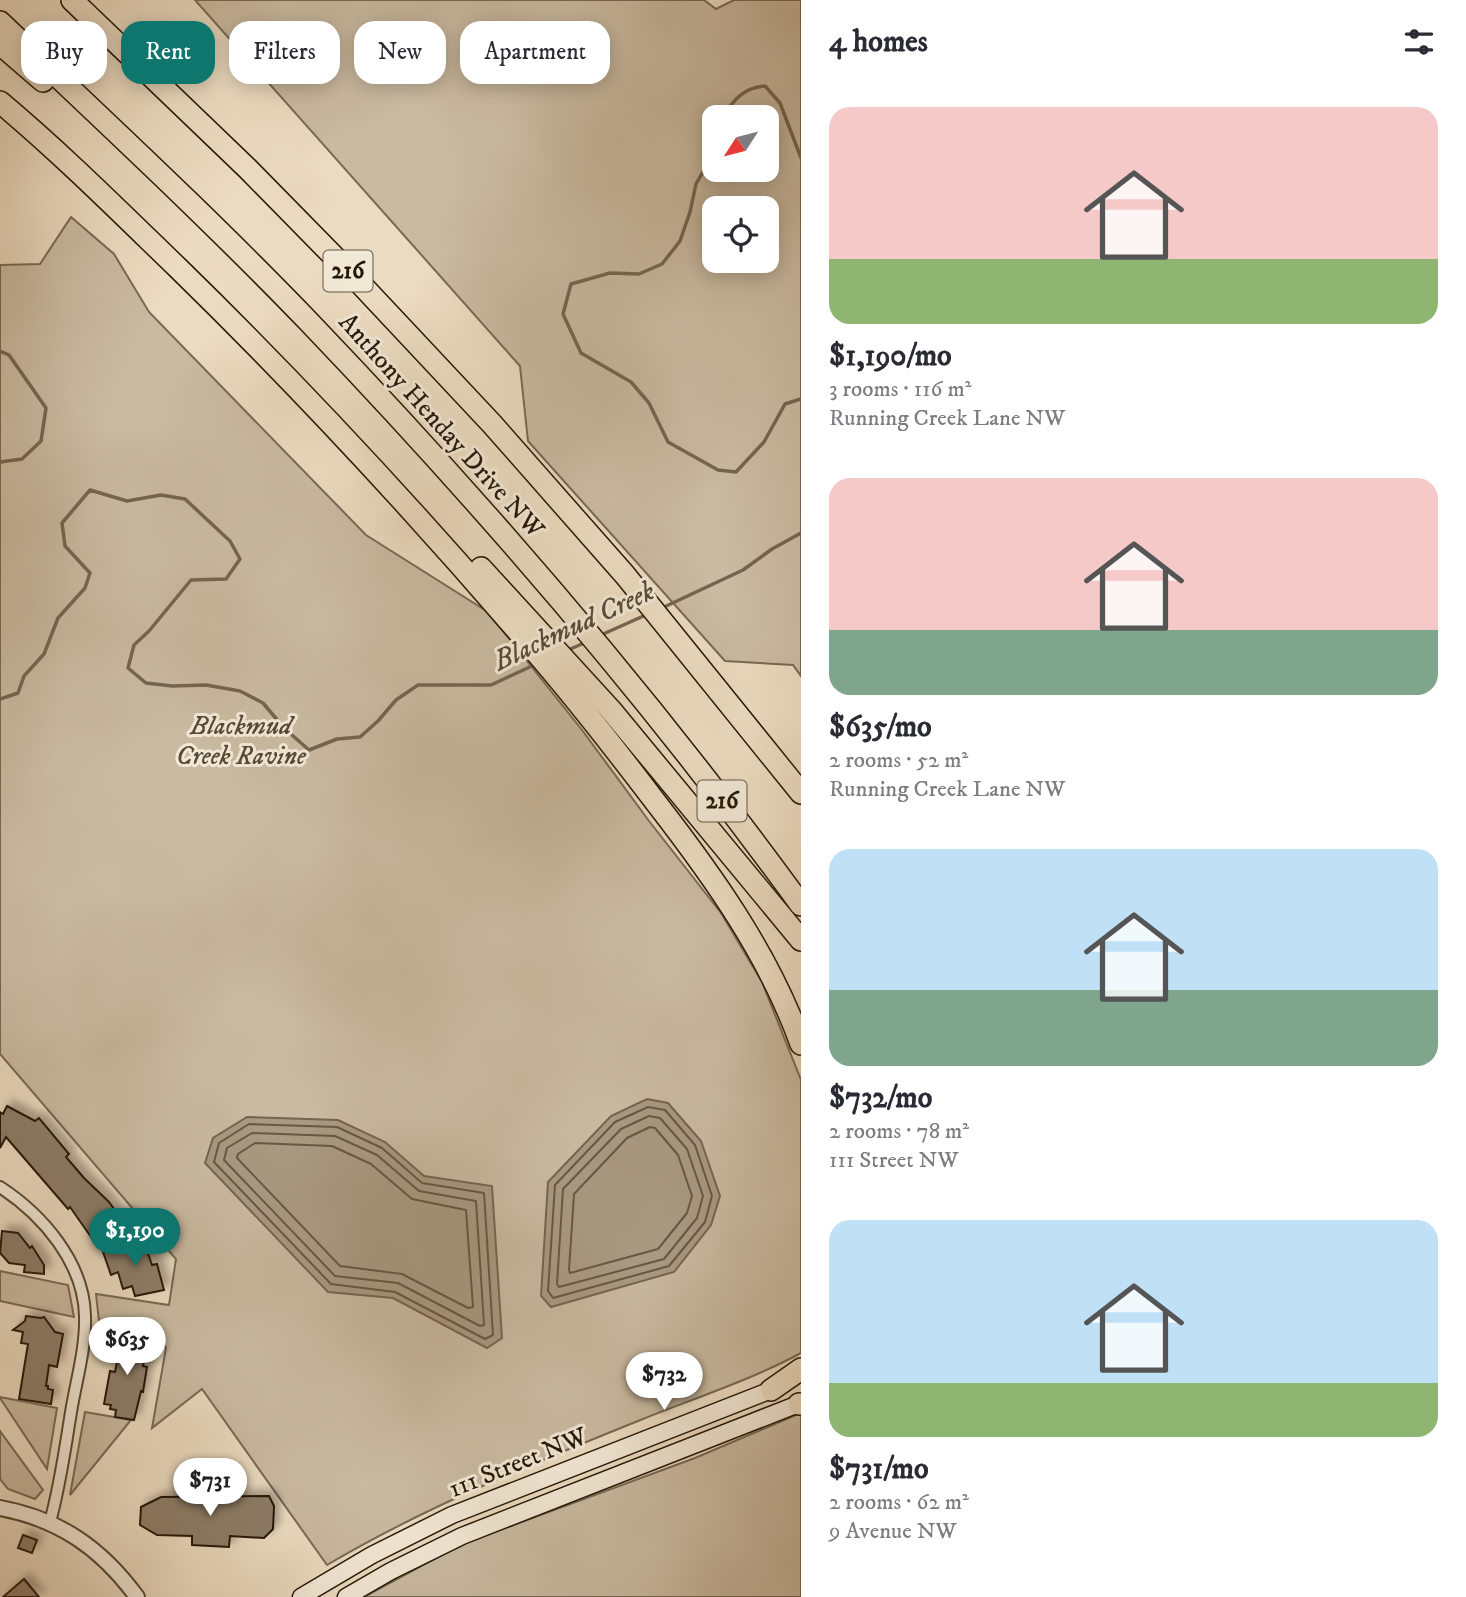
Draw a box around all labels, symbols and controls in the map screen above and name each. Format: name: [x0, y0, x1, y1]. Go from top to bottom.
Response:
chip: Buy: [21, 21, 107, 84]
chip: Rent: [121, 21, 215, 84]
chip: Filters: [229, 21, 340, 84]
chip: New: [354, 21, 446, 84]
chip: Apartment: [460, 21, 610, 84]
icon: filters: [1400, 23, 1438, 61]
text: 4 homes: [829, 24, 928, 61]
north arrow: [702, 105, 779, 182]
map controls: [702, 105, 779, 273]
icon: home: [1071, 152, 1197, 278]
button: locate: [702, 196, 779, 273]
road number: 216: [324, 250, 372, 292]
street label: Anthony Henday Drive NW: [331, 306, 552, 546]
text: $1,190/mo: [829, 338, 952, 375]
text: 3 rooms · 116 m²: [829, 375, 972, 404]
text: Running Creek Lane NW: [829, 404, 1065, 433]
icon: home: [1071, 523, 1197, 649]
water label: Blackmud Creek: [487, 573, 660, 679]
text: $635/mo: [829, 709, 932, 746]
park label: Blackmud Creek Ravine: [176, 710, 307, 773]
text: 2 rooms · 52 m²: [829, 746, 968, 775]
text: Running Creek Lane NW: [829, 775, 1065, 804]
road number: 216: [698, 780, 746, 822]
icon: home: [1071, 894, 1197, 1020]
text: $732/mo: [829, 1080, 932, 1117]
text: 2 rooms · 78 m²: [829, 1117, 969, 1146]
text: 111 Street NW: [829, 1146, 959, 1175]
pin: $1,190: [78, 1208, 192, 1268]
text: $1,190: [105, 1216, 165, 1245]
icon: home: [1071, 1265, 1197, 1391]
pin: $635: [86, 1318, 168, 1377]
text: $635: [105, 1325, 149, 1354]
pin: $732: [623, 1352, 705, 1412]
text: $732: [642, 1360, 686, 1389]
street label: 111 Street NW: [444, 1420, 593, 1506]
text: $731/mo: [829, 1451, 929, 1488]
pin: $731: [169, 1458, 251, 1518]
text: $731: [189, 1466, 231, 1495]
text: 2 rooms · 62 m²: [829, 1488, 969, 1517]
text: 9 Avenue NW: [829, 1517, 957, 1546]

